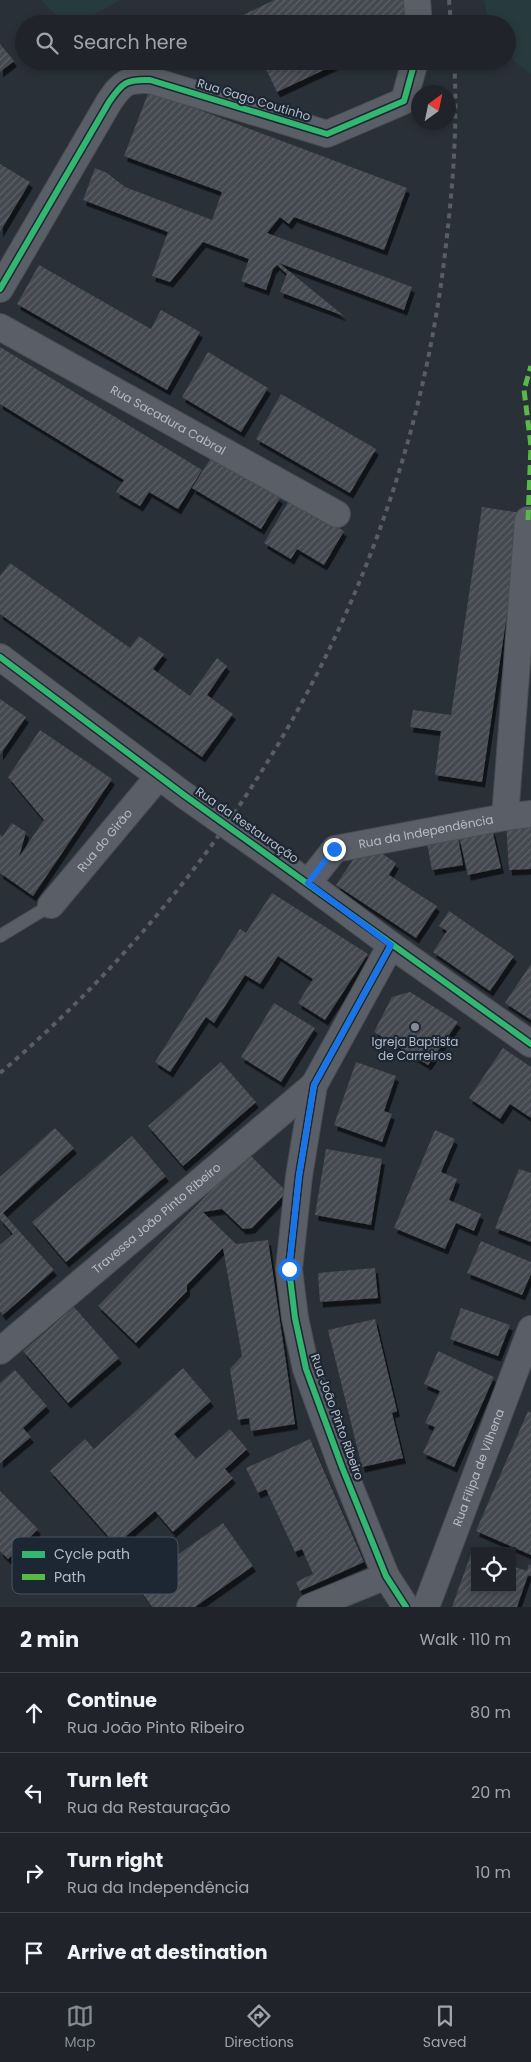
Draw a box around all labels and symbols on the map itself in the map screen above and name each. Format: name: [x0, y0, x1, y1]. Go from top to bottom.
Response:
street label: Rua Gago Coutinho: [195, 74, 313, 125]
north arrow: [411, 85, 456, 130]
street label: Rua Sacadura Cabral: [107, 381, 229, 459]
street label: Rua da Restauração: [192, 782, 303, 867]
street label: Rua do Girão: [73, 805, 136, 876]
street label: Rua da Independência: [357, 810, 495, 852]
route end: [323, 838, 346, 861]
marker: Igreja Baptista de Carreiros: [409, 1021, 421, 1033]
place label: Igreja Baptista de Carreiros: [372, 1033, 458, 1064]
street label: Travessa João Pinto Ribeiro: [88, 1158, 224, 1278]
route start: [278, 1258, 301, 1281]
street label: Rua João Pinto Ribeiro: [307, 1351, 368, 1483]
street label: Rua Filipa de Vilhena: [448, 1406, 508, 1529]
legend: [12, 1537, 178, 1594]
text: Cycle path: [54, 1544, 130, 1564]
text: Path: [54, 1567, 86, 1587]

